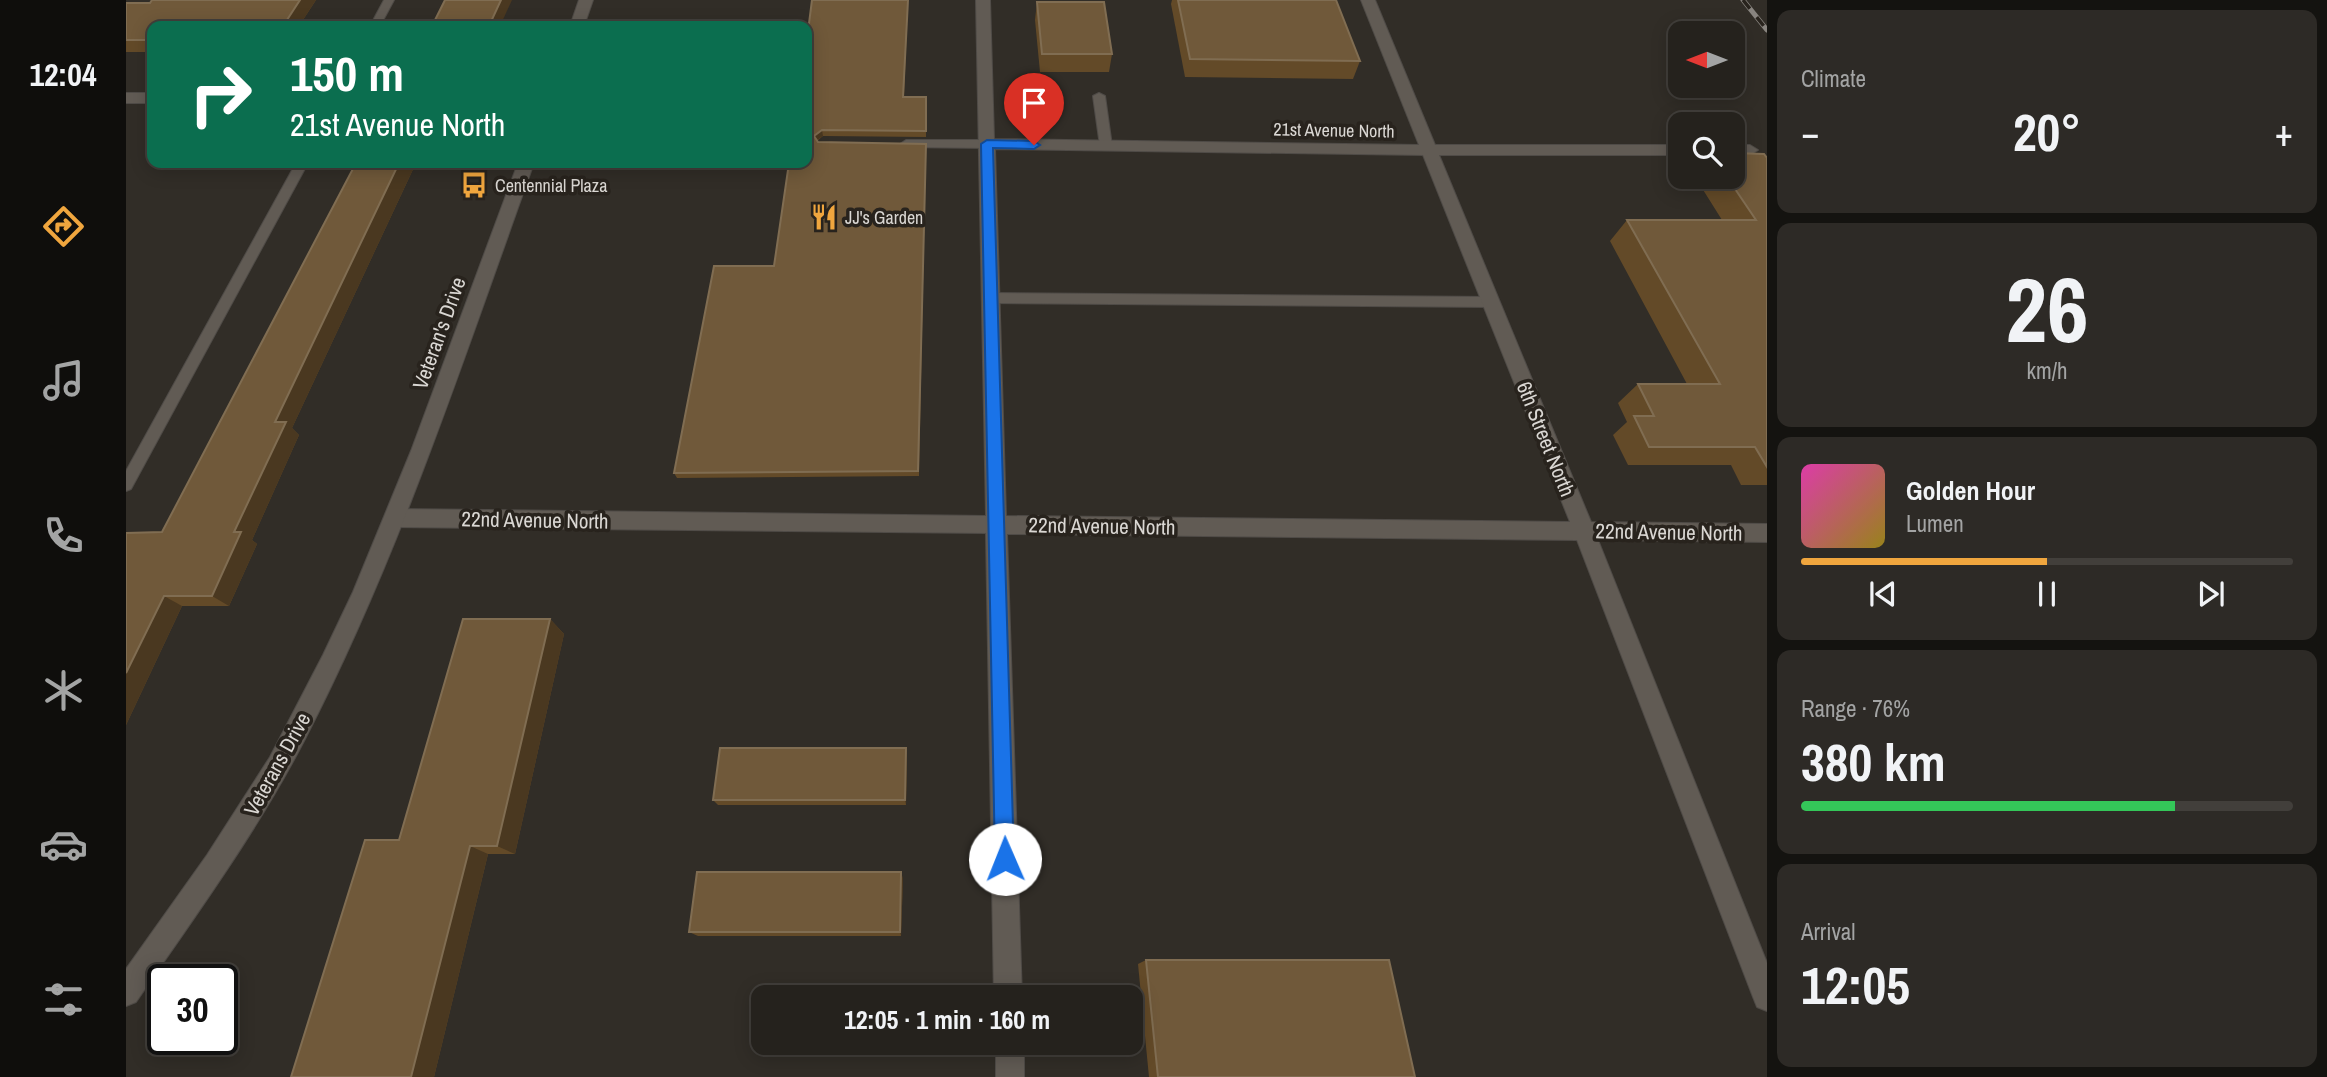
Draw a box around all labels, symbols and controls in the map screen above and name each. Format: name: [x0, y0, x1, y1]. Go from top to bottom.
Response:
north arrow: [1668, 21, 1745, 98]
map controls: [1668, 21, 1745, 189]
text: 150 m: [290, 40, 404, 106]
icon: right: [175, 49, 266, 140]
text: 12:04: [29, 53, 97, 96]
text: Climate: [1801, 63, 1866, 94]
pin: [1004, 73, 1064, 145]
icon: arrive: [1015, 84, 1053, 122]
text: 20°: [2013, 97, 2081, 167]
text: 21st Avenue North: [290, 103, 505, 146]
text: −: [1801, 107, 1819, 158]
text: +: [2275, 107, 2293, 158]
button: search: [1668, 112, 1745, 189]
street label: 21st Avenue North: [1273, 116, 1395, 144]
bus stop icon: Centennial Plaza: [459, 170, 489, 200]
place label: Centennial Plaza: [495, 173, 607, 198]
icon: directions: [39, 202, 88, 251]
restaurant icon: JJ's Garden: [809, 202, 839, 232]
place label: JJ's Garden: [845, 205, 923, 230]
text: 26: [2006, 248, 2089, 370]
street label: Veteran's Drive: [405, 273, 473, 393]
text: km/h: [2027, 355, 2067, 386]
icon: music: [39, 356, 88, 405]
street label: 6th Street North: [1510, 377, 1582, 501]
text: Golden Hour: [1906, 473, 2035, 508]
street label: 22nd Avenue North: [461, 504, 609, 536]
text: Lumen: [1906, 508, 1964, 539]
street label: 22nd Avenue North: [1028, 510, 1176, 542]
icon: phone: [39, 511, 88, 560]
street label: 22nd Avenue North: [1595, 516, 1743, 548]
icon: previous: [1864, 575, 1902, 613]
icon: pause: [2028, 575, 2066, 613]
icon: next: [2192, 575, 2230, 613]
icon: climate: [39, 666, 88, 715]
text: Range · 76%: [1801, 693, 1910, 724]
street label: Veterans Drive: [237, 707, 317, 821]
text: 380 km: [1801, 727, 1946, 797]
icon: car: [39, 820, 88, 869]
position arrow: [968, 822, 1042, 896]
text: Arrival: [1801, 916, 1856, 947]
text: 12:05: [1801, 950, 1910, 1020]
speed limit sign: 30: [147, 964, 238, 1055]
icon: filters: [39, 975, 88, 1024]
text: 12:05 · 1 min · 160 m: [844, 1002, 1050, 1037]

